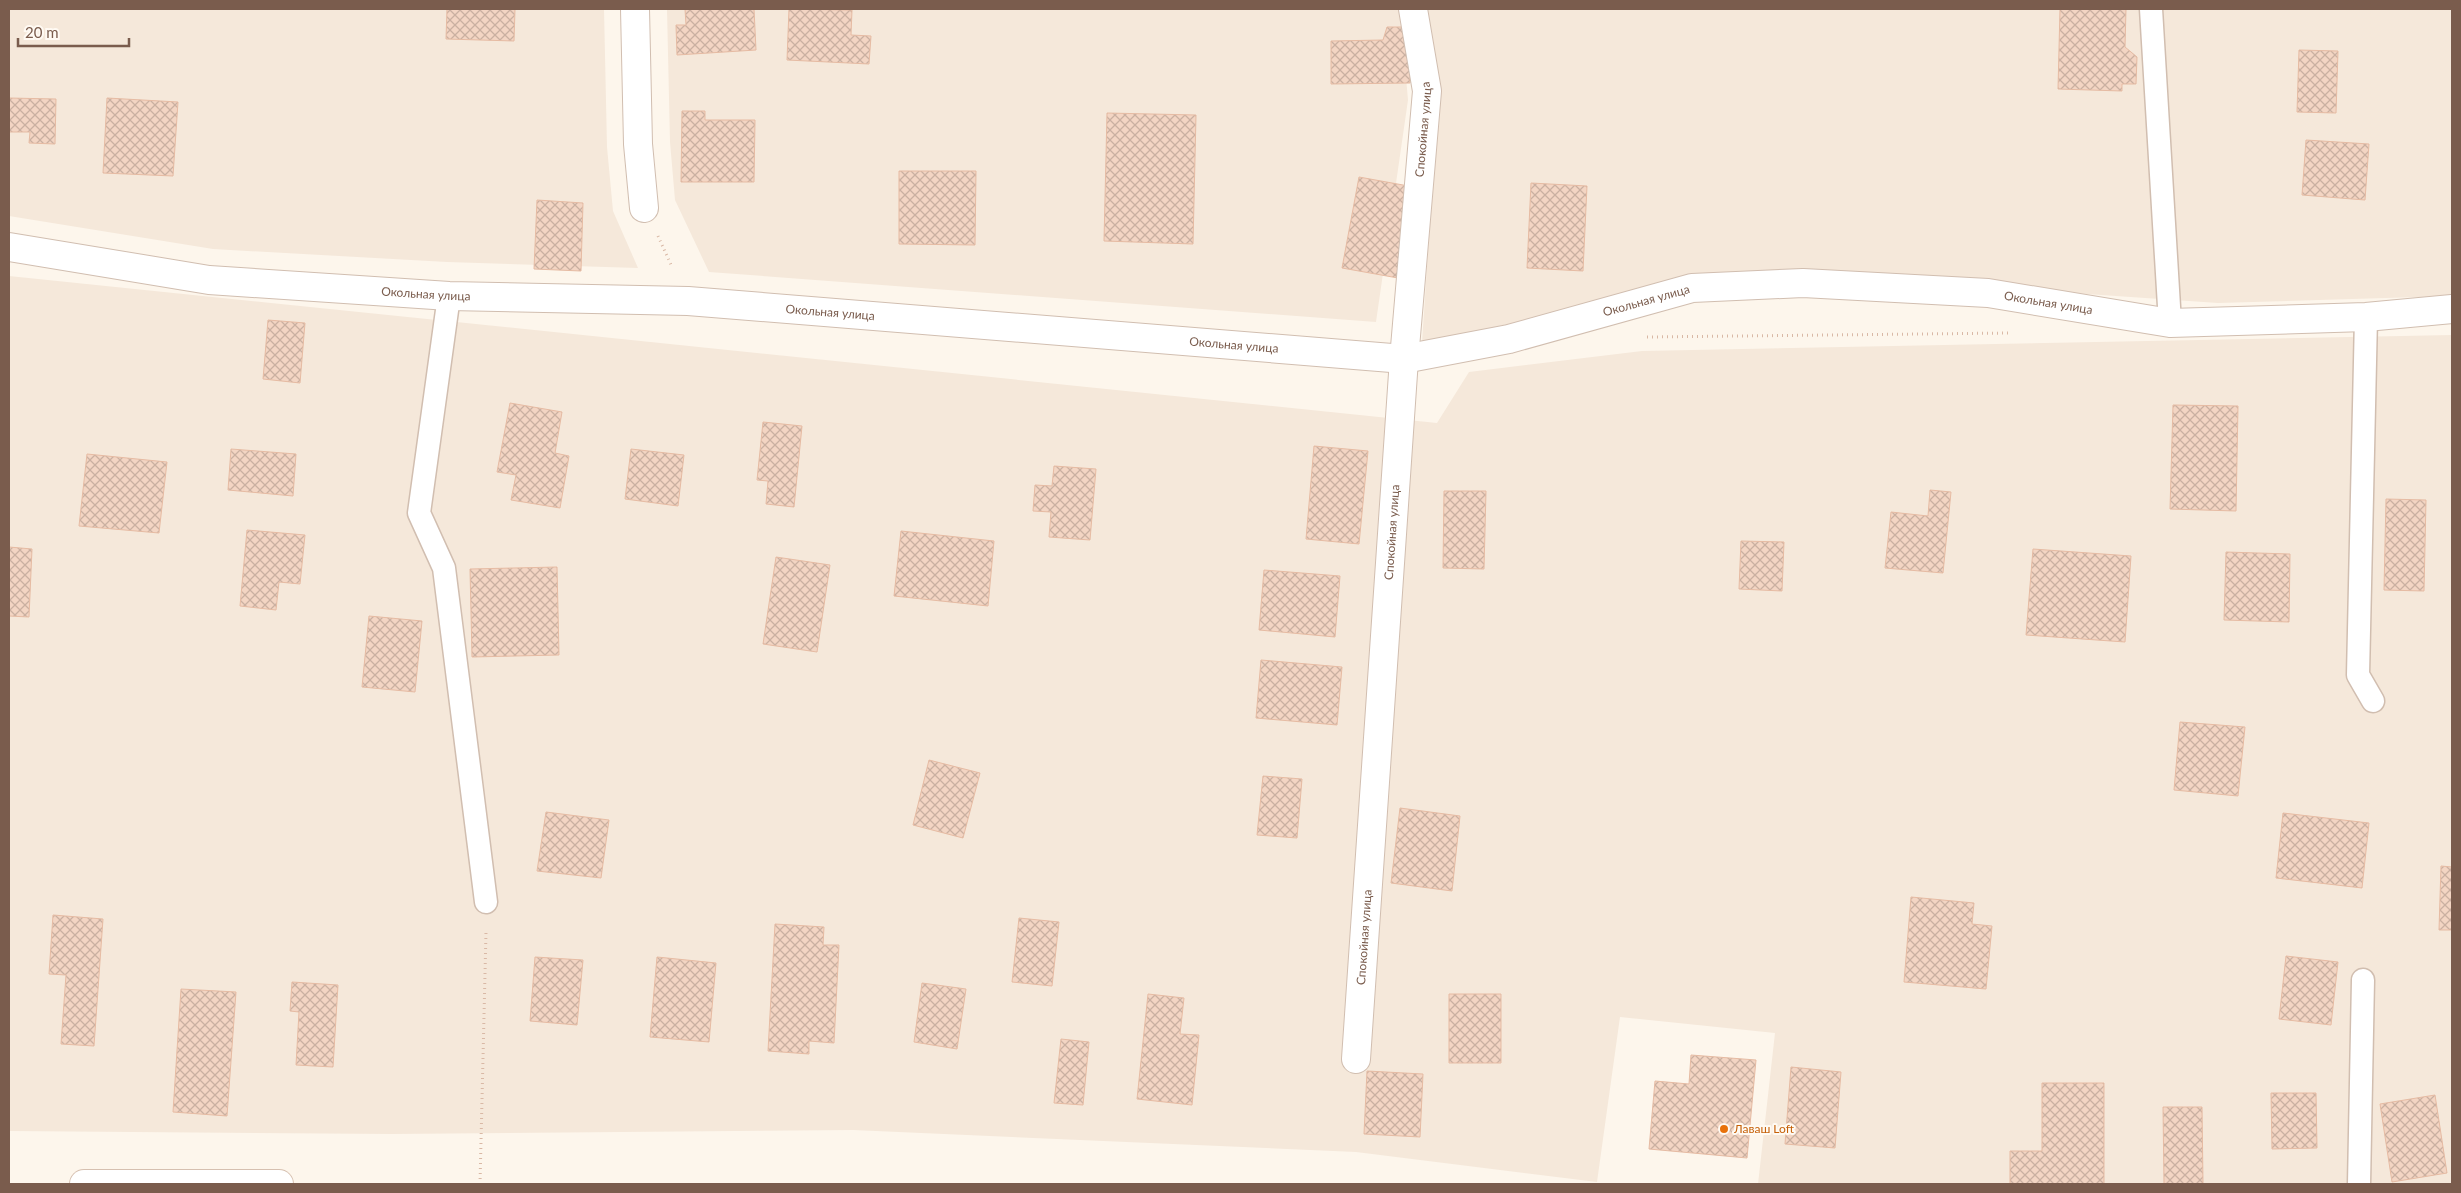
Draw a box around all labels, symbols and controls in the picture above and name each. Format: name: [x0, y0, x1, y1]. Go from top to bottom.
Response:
scale bar: [18, 15, 129, 47]
text: 20 m: [25, 23, 59, 41]
street label: Спокойная улица: [1412, 81, 1434, 178]
street label: Окольная улица: [1601, 281, 1691, 319]
street label: Окольная улица: [381, 283, 471, 303]
street label: Окольная улица: [2003, 288, 2094, 317]
street label: Окольная улица: [785, 301, 875, 323]
street label: Окольная улица: [1189, 334, 1279, 356]
street label: Спокойная улица: [1381, 484, 1402, 581]
street label: Спокойная улица: [1353, 889, 1375, 986]
place label: Лаваш Loft: [1733, 1121, 1795, 1136]
marker: Лаваш Loft: [1718, 1123, 1730, 1135]

